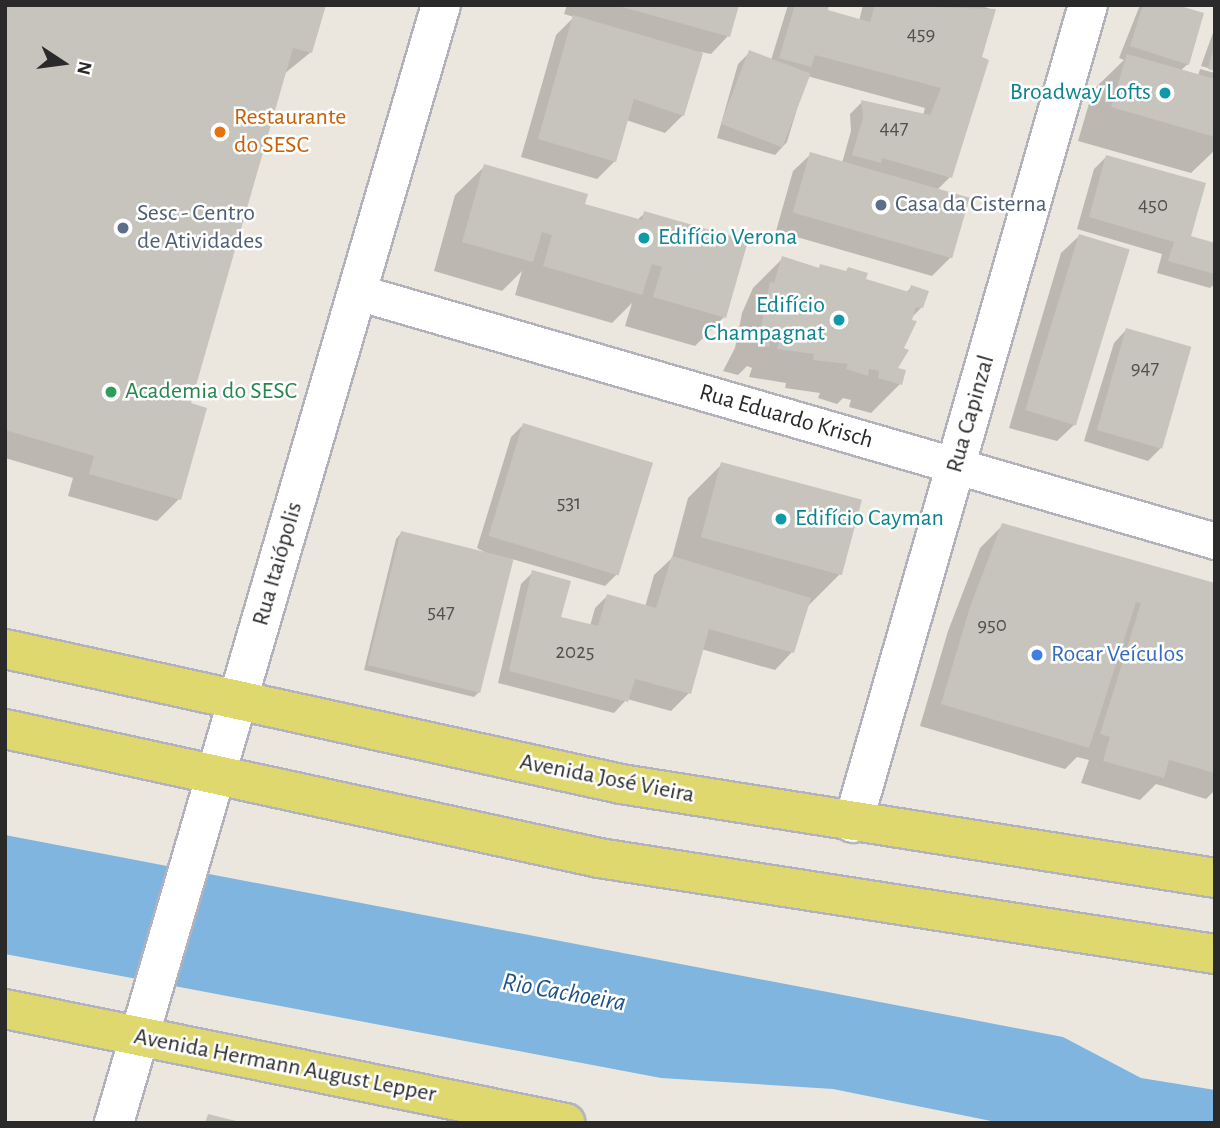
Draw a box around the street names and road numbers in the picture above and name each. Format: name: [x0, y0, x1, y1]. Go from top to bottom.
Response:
street label: Rua Capinzal: [940, 352, 1002, 476]
street label: Rua Eduardo Krisch: [696, 378, 876, 456]
street label: Rua Itaiópolis: [247, 499, 309, 629]
street label: Avenida José Vieira: [517, 748, 697, 810]
street label: Avenida Hermann August Lepper: [131, 1023, 439, 1109]

